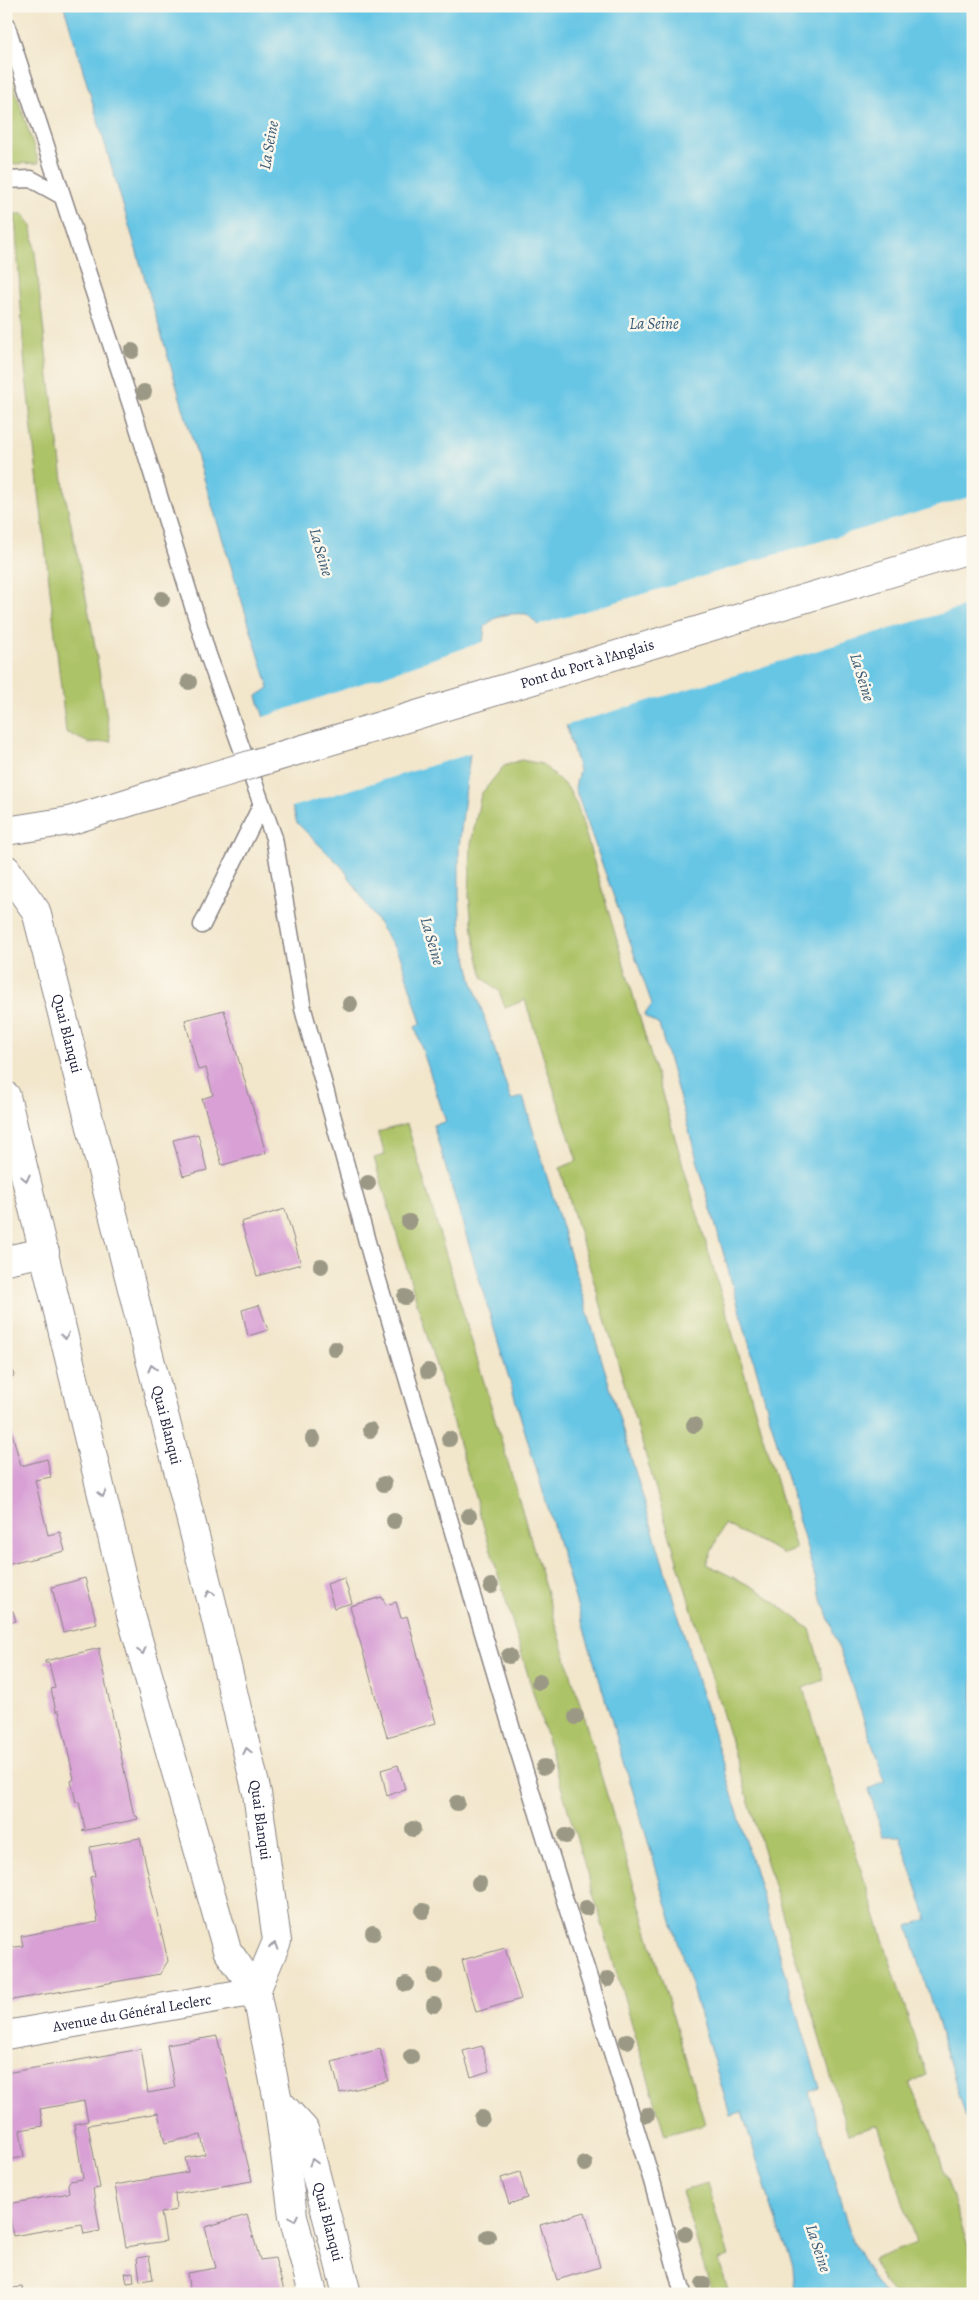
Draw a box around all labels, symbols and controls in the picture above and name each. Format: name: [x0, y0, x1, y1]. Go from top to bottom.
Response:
water label: La Seine: [254, 119, 284, 171]
water label: La Seine: [629, 313, 679, 335]
water label: La Seine: [304, 526, 338, 579]
street label: Pont du Port à l'Anglais: [518, 634, 657, 693]
water label: La Seine: [844, 651, 880, 704]
water label: La Seine: [415, 915, 449, 968]
street label: Quai Blanqui: [48, 992, 87, 1075]
one-way arrow: [20, 1173, 31, 1182]
one-way arrow: [59, 1331, 70, 1340]
one-way arrow: [147, 1363, 158, 1372]
street label: Quai Blanqui: [147, 1383, 186, 1467]
one-way arrow: [96, 1489, 107, 1498]
one-way arrow: [205, 1590, 215, 1598]
one-way arrow: [136, 1647, 146, 1655]
one-way arrow: [242, 1747, 253, 1756]
street label: Quai Blanqui: [244, 1778, 276, 1861]
one-way arrow: [269, 1942, 279, 1951]
street label: Avenue du Général Leclerc: [50, 1989, 213, 2037]
one-way arrow: [308, 2158, 318, 2166]
street label: Quai Blanqui: [308, 2180, 348, 2263]
one-way arrow: [288, 2214, 299, 2223]
water label: La Seine: [800, 2221, 836, 2275]

